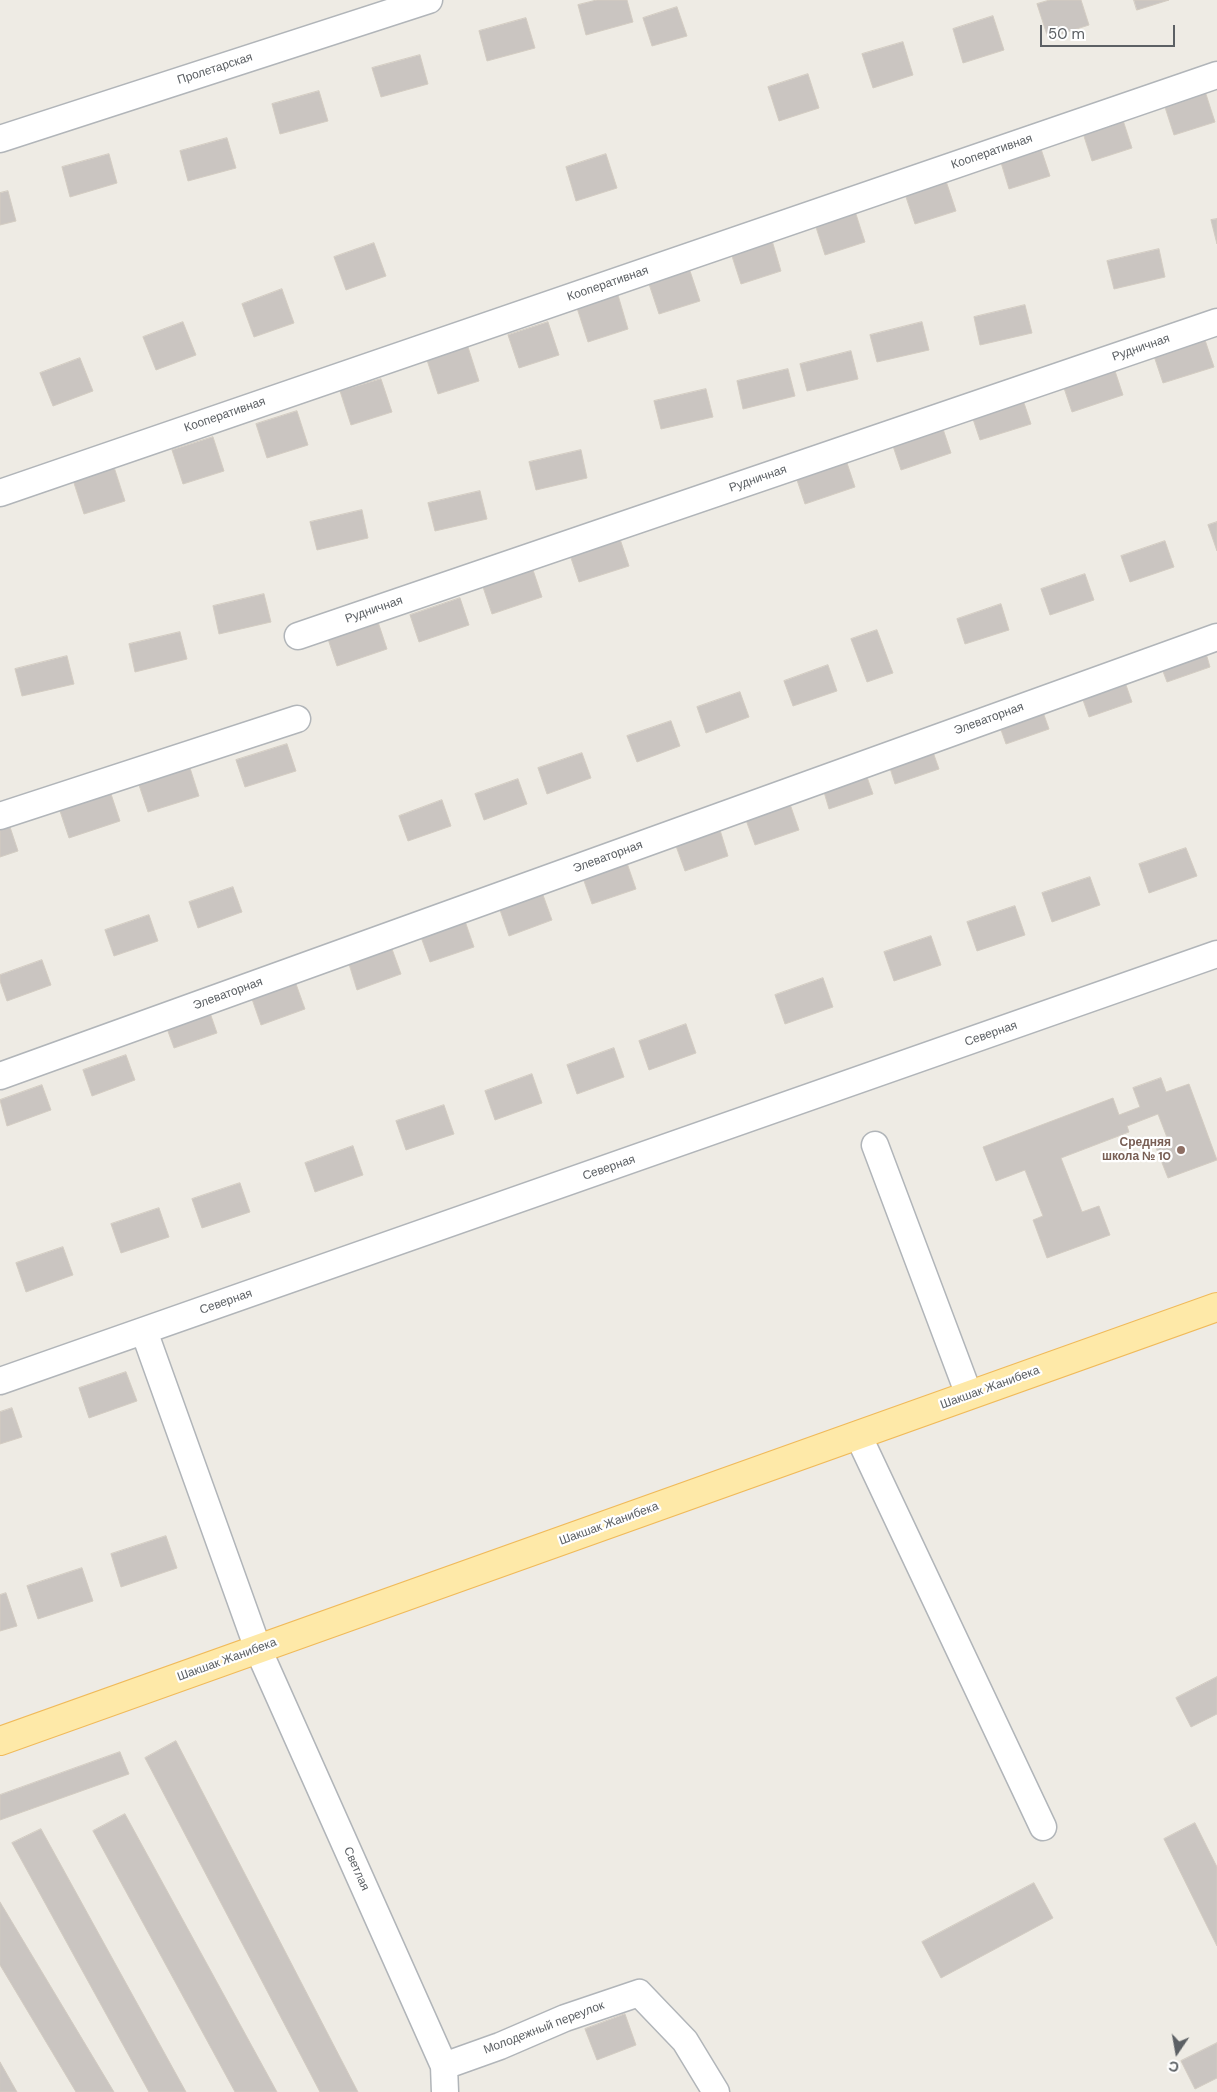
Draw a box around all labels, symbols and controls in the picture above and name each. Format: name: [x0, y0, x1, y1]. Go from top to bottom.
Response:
scale bar: [1042, 15, 1177, 47]
text: 50 m: [1048, 24, 1085, 44]
street label: Пролетарская: [176, 50, 254, 88]
street label: Кооперативная: [949, 131, 1035, 173]
street label: Кооперативная: [565, 263, 651, 305]
street label: Рудничная: [1110, 331, 1172, 365]
street label: Кооперативная: [182, 394, 268, 436]
street label: Рудничная: [727, 462, 789, 496]
street label: Рудничная: [343, 593, 405, 627]
street label: Элеваторная: [952, 700, 1026, 738]
street label: Элеваторная: [571, 838, 645, 876]
street label: Элеваторная: [191, 975, 265, 1013]
street label: Северная: [963, 1018, 1019, 1050]
place label: Средняя школа № 10: [1102, 1136, 1171, 1164]
marker: Средняя школа № 10: [1175, 1144, 1187, 1156]
street label: Северная: [581, 1152, 637, 1184]
street label: Северная: [198, 1286, 254, 1318]
street label: Шакшак Жанибека: [938, 1363, 1042, 1413]
street label: Шакшак Жанибека: [557, 1499, 661, 1549]
street label: Шакшак Жанибека: [175, 1635, 279, 1685]
street label: Светлая: [340, 1845, 372, 1893]
street label: Молодежный переулок: [482, 1998, 606, 2058]
north arrow: [1152, 2027, 1202, 2077]
text: С: [1167, 2057, 1181, 2077]

